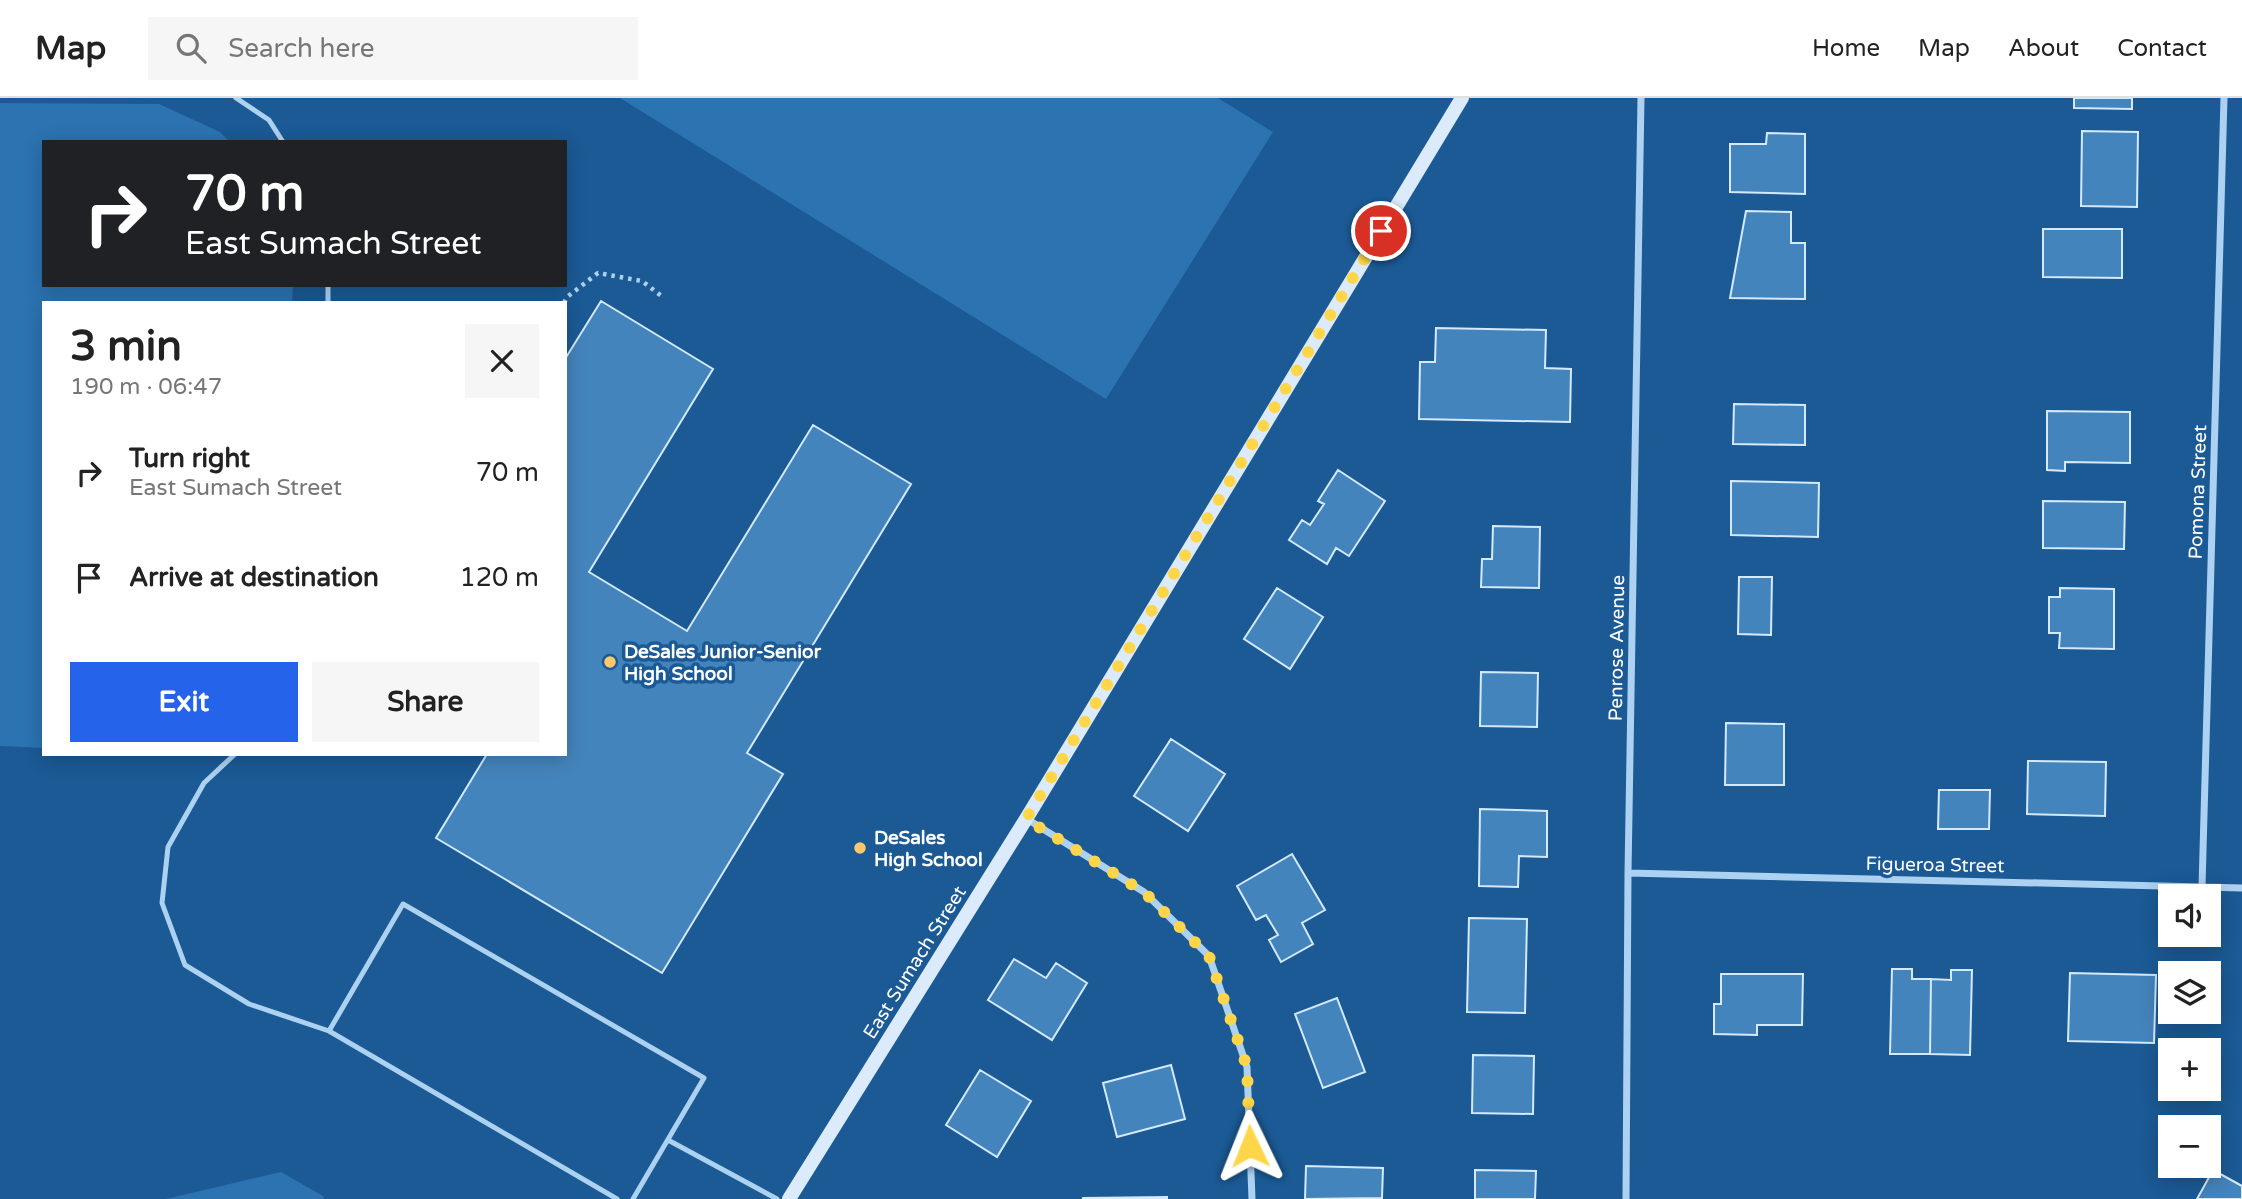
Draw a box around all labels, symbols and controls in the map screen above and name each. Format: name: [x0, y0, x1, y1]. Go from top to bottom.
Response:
search box: [148, 17, 638, 80]
text: Map: [35, 29, 106, 68]
icon: search: [172, 29, 210, 67]
text: Search here: [228, 33, 374, 64]
text: Home: [1812, 34, 1880, 63]
text: Map: [1918, 34, 1970, 63]
text: About: [2008, 34, 2079, 63]
text: Contact: [2117, 34, 2207, 63]
text: 70 m: [185, 165, 304, 224]
icon: right: [70, 168, 161, 259]
pin: [1351, 201, 1411, 261]
icon: arrive: [1362, 212, 1400, 250]
text: East Sumach Street: [185, 225, 482, 263]
text: 3 min: [70, 321, 182, 372]
button: close: [465, 324, 539, 398]
text: 190 m · 06:47: [70, 373, 222, 401]
street label: Pomona Street: [2185, 424, 2211, 560]
text: Turn right: [129, 443, 250, 474]
icon: right: [70, 454, 108, 492]
text: 70 m: [476, 457, 539, 488]
text: East Sumach Street: [129, 474, 342, 502]
icon: arrive: [70, 559, 108, 597]
text: Arrive at destination: [129, 562, 379, 593]
text: 120 m: [459, 562, 539, 593]
street label: Penrose Avenue: [1605, 575, 1629, 721]
place label: DeSales Junior-Senior High School: [624, 641, 822, 686]
marker: DeSales Junior-Senior High School: [602, 654, 618, 670]
button: Exit: [70, 662, 298, 742]
button: Share: [312, 662, 539, 742]
place label: DeSales High School: [874, 827, 983, 872]
marker: DeSales High School: [852, 840, 868, 856]
street label: Figueroa Street: [1865, 853, 2005, 877]
street label: East Sumach Street: [859, 882, 971, 1043]
map controls: [2158, 884, 2221, 1178]
button: sound: [2158, 884, 2221, 947]
button: layers: [2158, 961, 2221, 1024]
button: +: [2158, 1038, 2221, 1101]
position arrow: [1213, 1109, 1287, 1183]
button: −: [2158, 1115, 2221, 1178]

